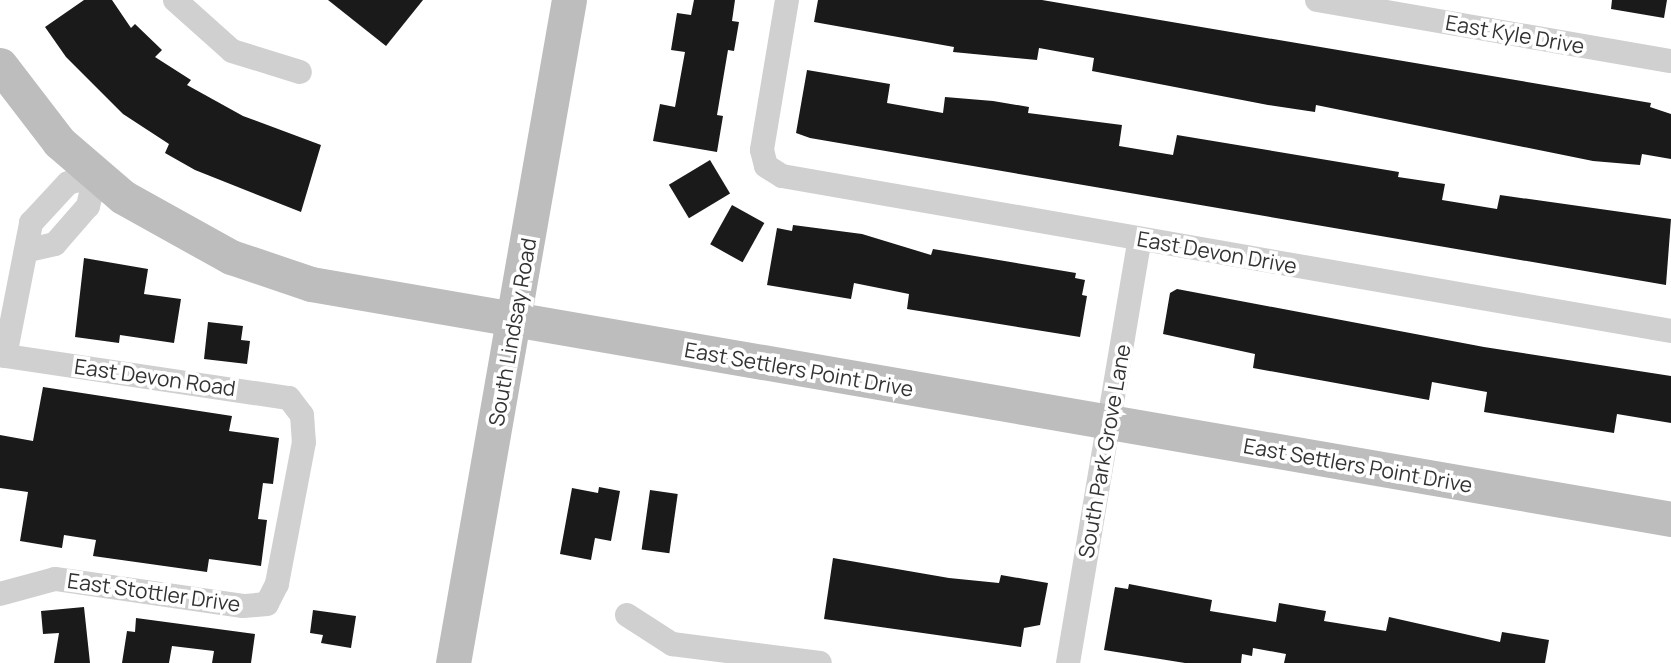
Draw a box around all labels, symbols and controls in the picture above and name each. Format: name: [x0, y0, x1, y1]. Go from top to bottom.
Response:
street label: East Kyle Drive: [1444, 9, 1586, 59]
street label: East Devon Drive: [1135, 226, 1299, 278]
street label: South Lindsay Road: [483, 236, 541, 428]
street label: East Settlers Point Drive: [683, 336, 915, 402]
street label: South Park Grove Lane: [1073, 342, 1135, 560]
street label: East Devon Road: [73, 353, 237, 401]
street label: East Settlers Point Drive: [1242, 432, 1474, 498]
street label: East Stottler Drive: [66, 567, 242, 617]

